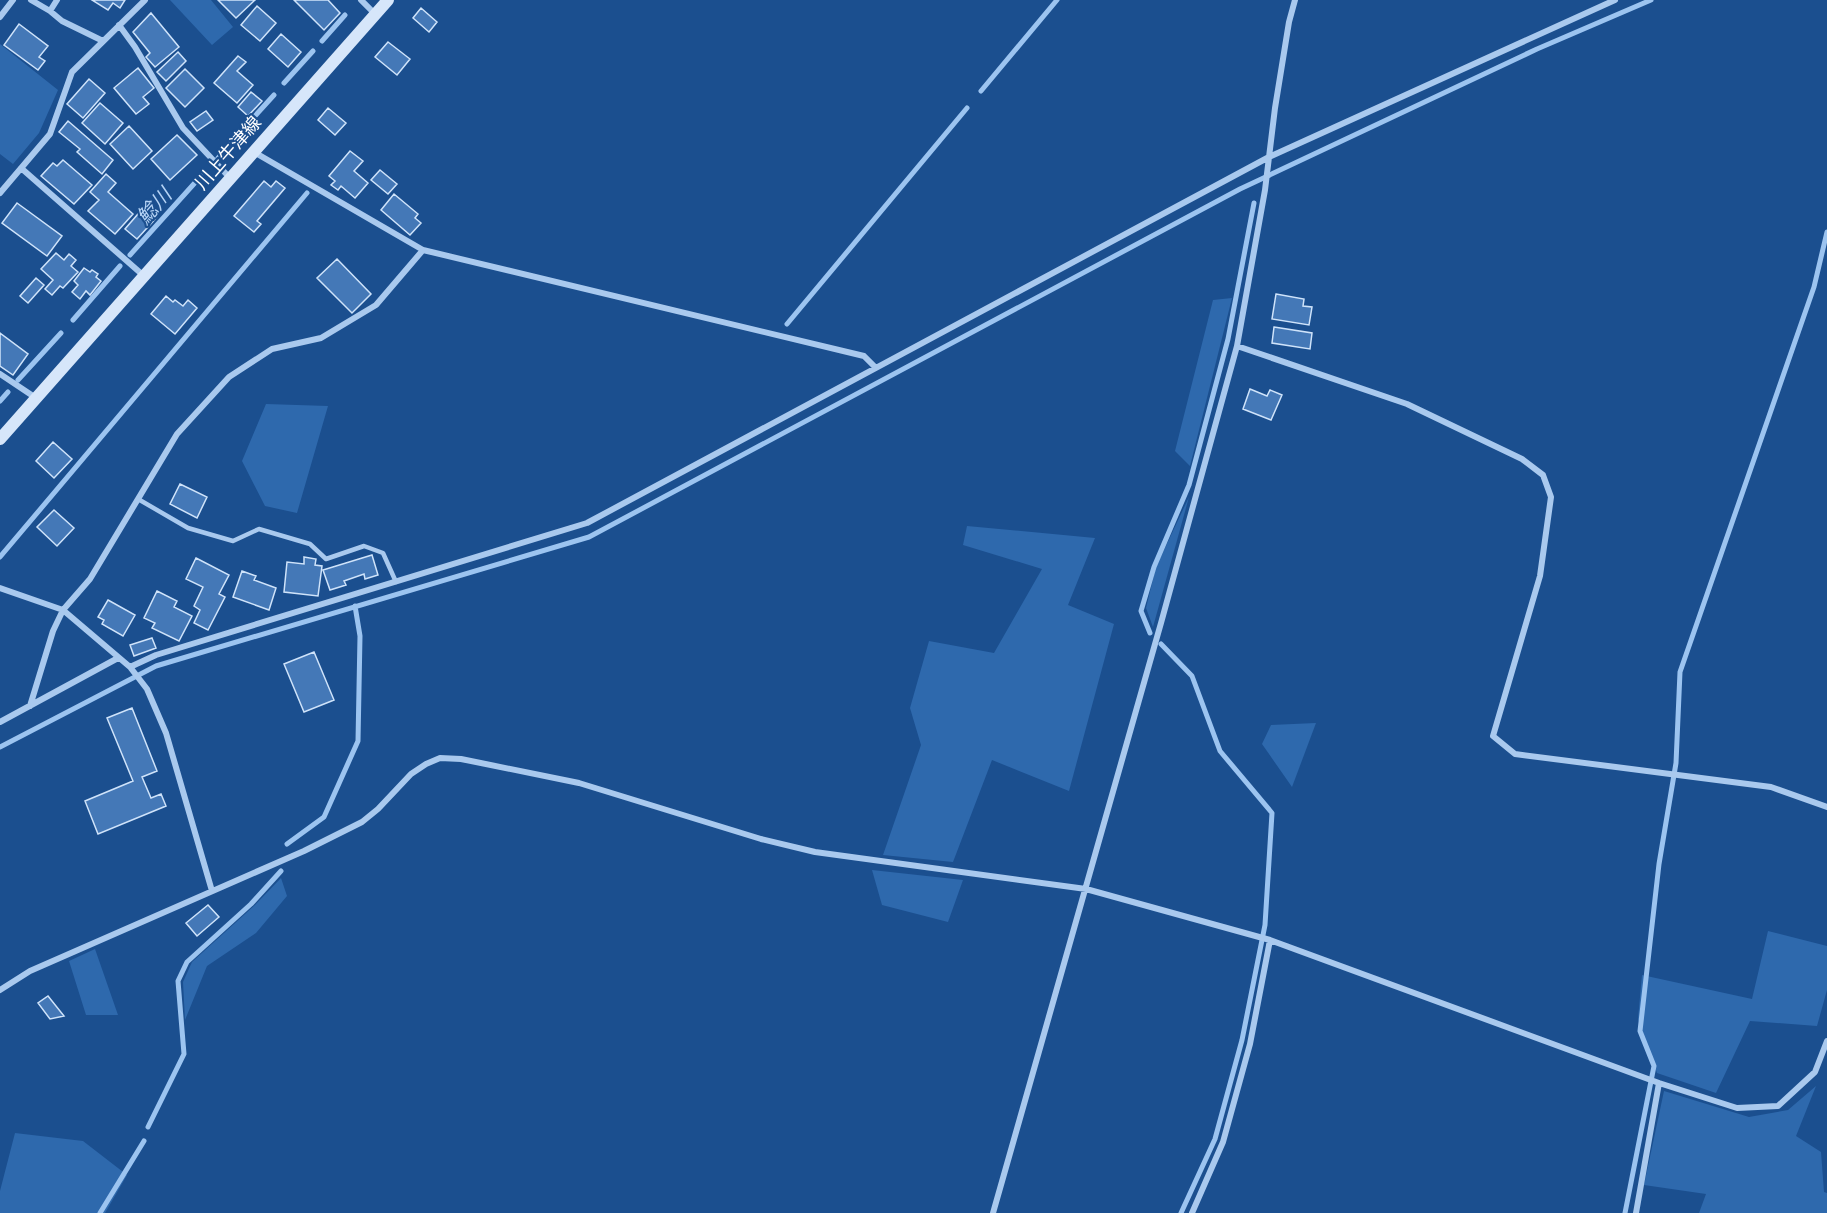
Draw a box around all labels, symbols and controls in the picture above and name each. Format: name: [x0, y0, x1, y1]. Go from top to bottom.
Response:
street label: 川上牛津線: [190, 112, 266, 194]
water label: 鯰川: [132, 182, 178, 229]

